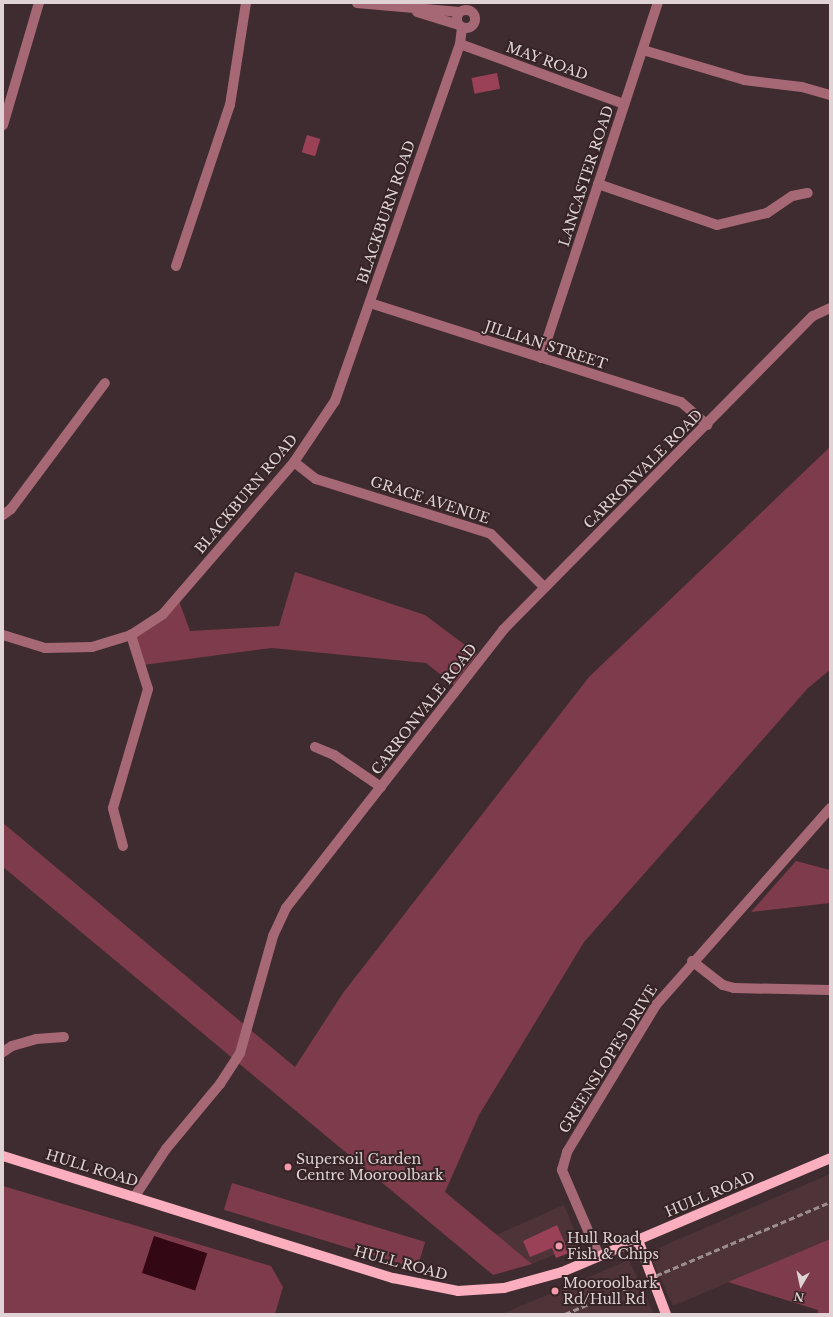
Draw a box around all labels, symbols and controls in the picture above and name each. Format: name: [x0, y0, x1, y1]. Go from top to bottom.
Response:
street label: MAY ROAD: [504, 38, 590, 84]
street label: LANCASTER ROAD: [555, 103, 617, 249]
street label: BLACKBURN ROAD: [354, 138, 418, 286]
street label: JILLIAN STREET: [483, 317, 609, 373]
street label: CARRONVALE ROAD: [580, 406, 706, 532]
street label: BLACKBURN ROAD: [191, 431, 301, 557]
street label: GRACE AVENUE: [368, 473, 492, 527]
street label: CARRONVALE ROAD: [368, 640, 480, 778]
street label: GREENSLOPES DRIVE: [555, 982, 661, 1136]
street label: HULL ROAD: [44, 1146, 140, 1190]
place label: Supersoil Garden Centre Mooroolbark: [296, 1151, 444, 1184]
marker: Supersoil Garden Centre Mooroolbark: [283, 1162, 293, 1172]
street label: HULL ROAD: [662, 1167, 758, 1221]
place label: Hull Road Fish & Chips: [567, 1230, 659, 1262]
marker: Hull Road Fish & Chips: [554, 1241, 564, 1251]
street label: HULL ROAD: [352, 1242, 450, 1284]
north arrow: [781, 1265, 821, 1305]
place label: Mooroolbark Rd/Hull Rd: [563, 1275, 658, 1308]
marker: Mooroolbark Rd/Hull Rd: [550, 1286, 560, 1296]
text: N: [793, 1289, 805, 1305]

